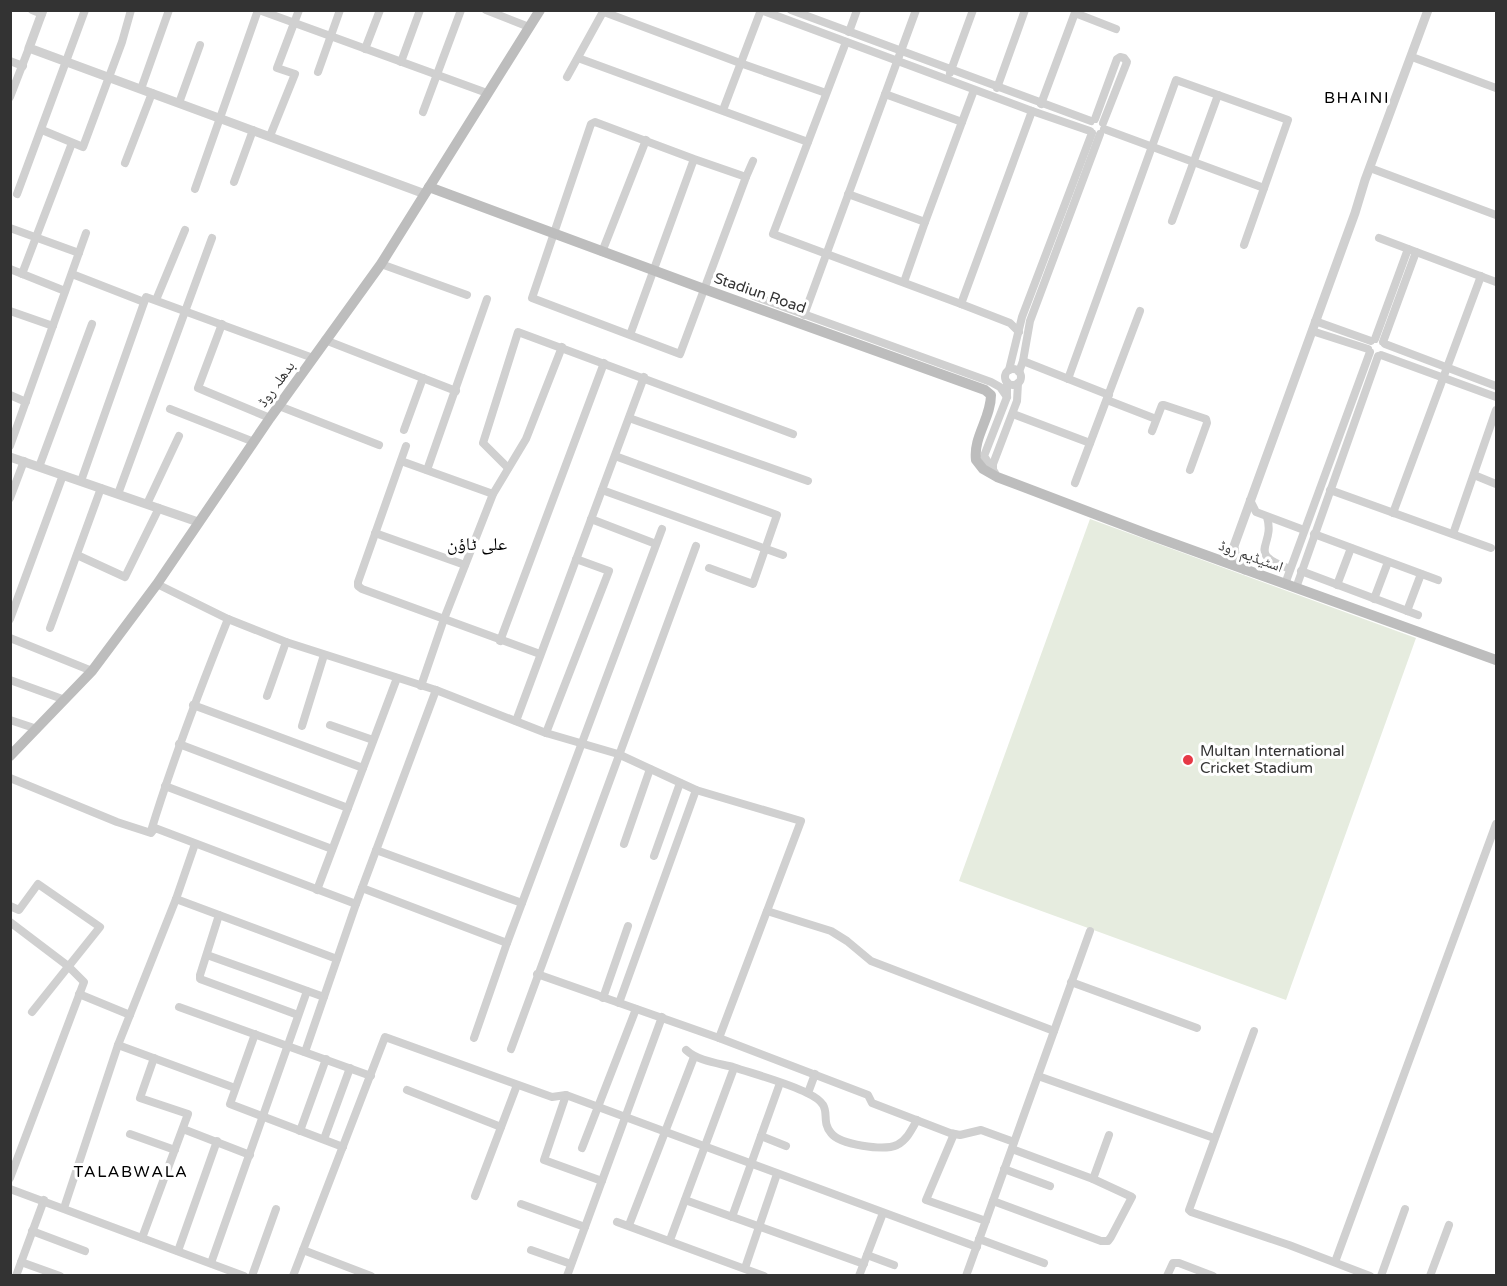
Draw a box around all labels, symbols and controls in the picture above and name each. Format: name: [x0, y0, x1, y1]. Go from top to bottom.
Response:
district label: BHAINI: [1324, 88, 1390, 108]
street label: Stadiun Road: [712, 269, 808, 317]
street label: بدھلہ روڈ: [253, 358, 299, 410]
district label: علی ٹاؤن: [447, 533, 507, 555]
street label: اسٹیڈیم روڈ: [1216, 536, 1286, 577]
place label: Multan International Cricket Stadium: [1200, 742, 1345, 777]
marker: Multan International Cricket Stadium: [1181, 753, 1195, 767]
district label: TALABWALA: [73, 1162, 189, 1182]

